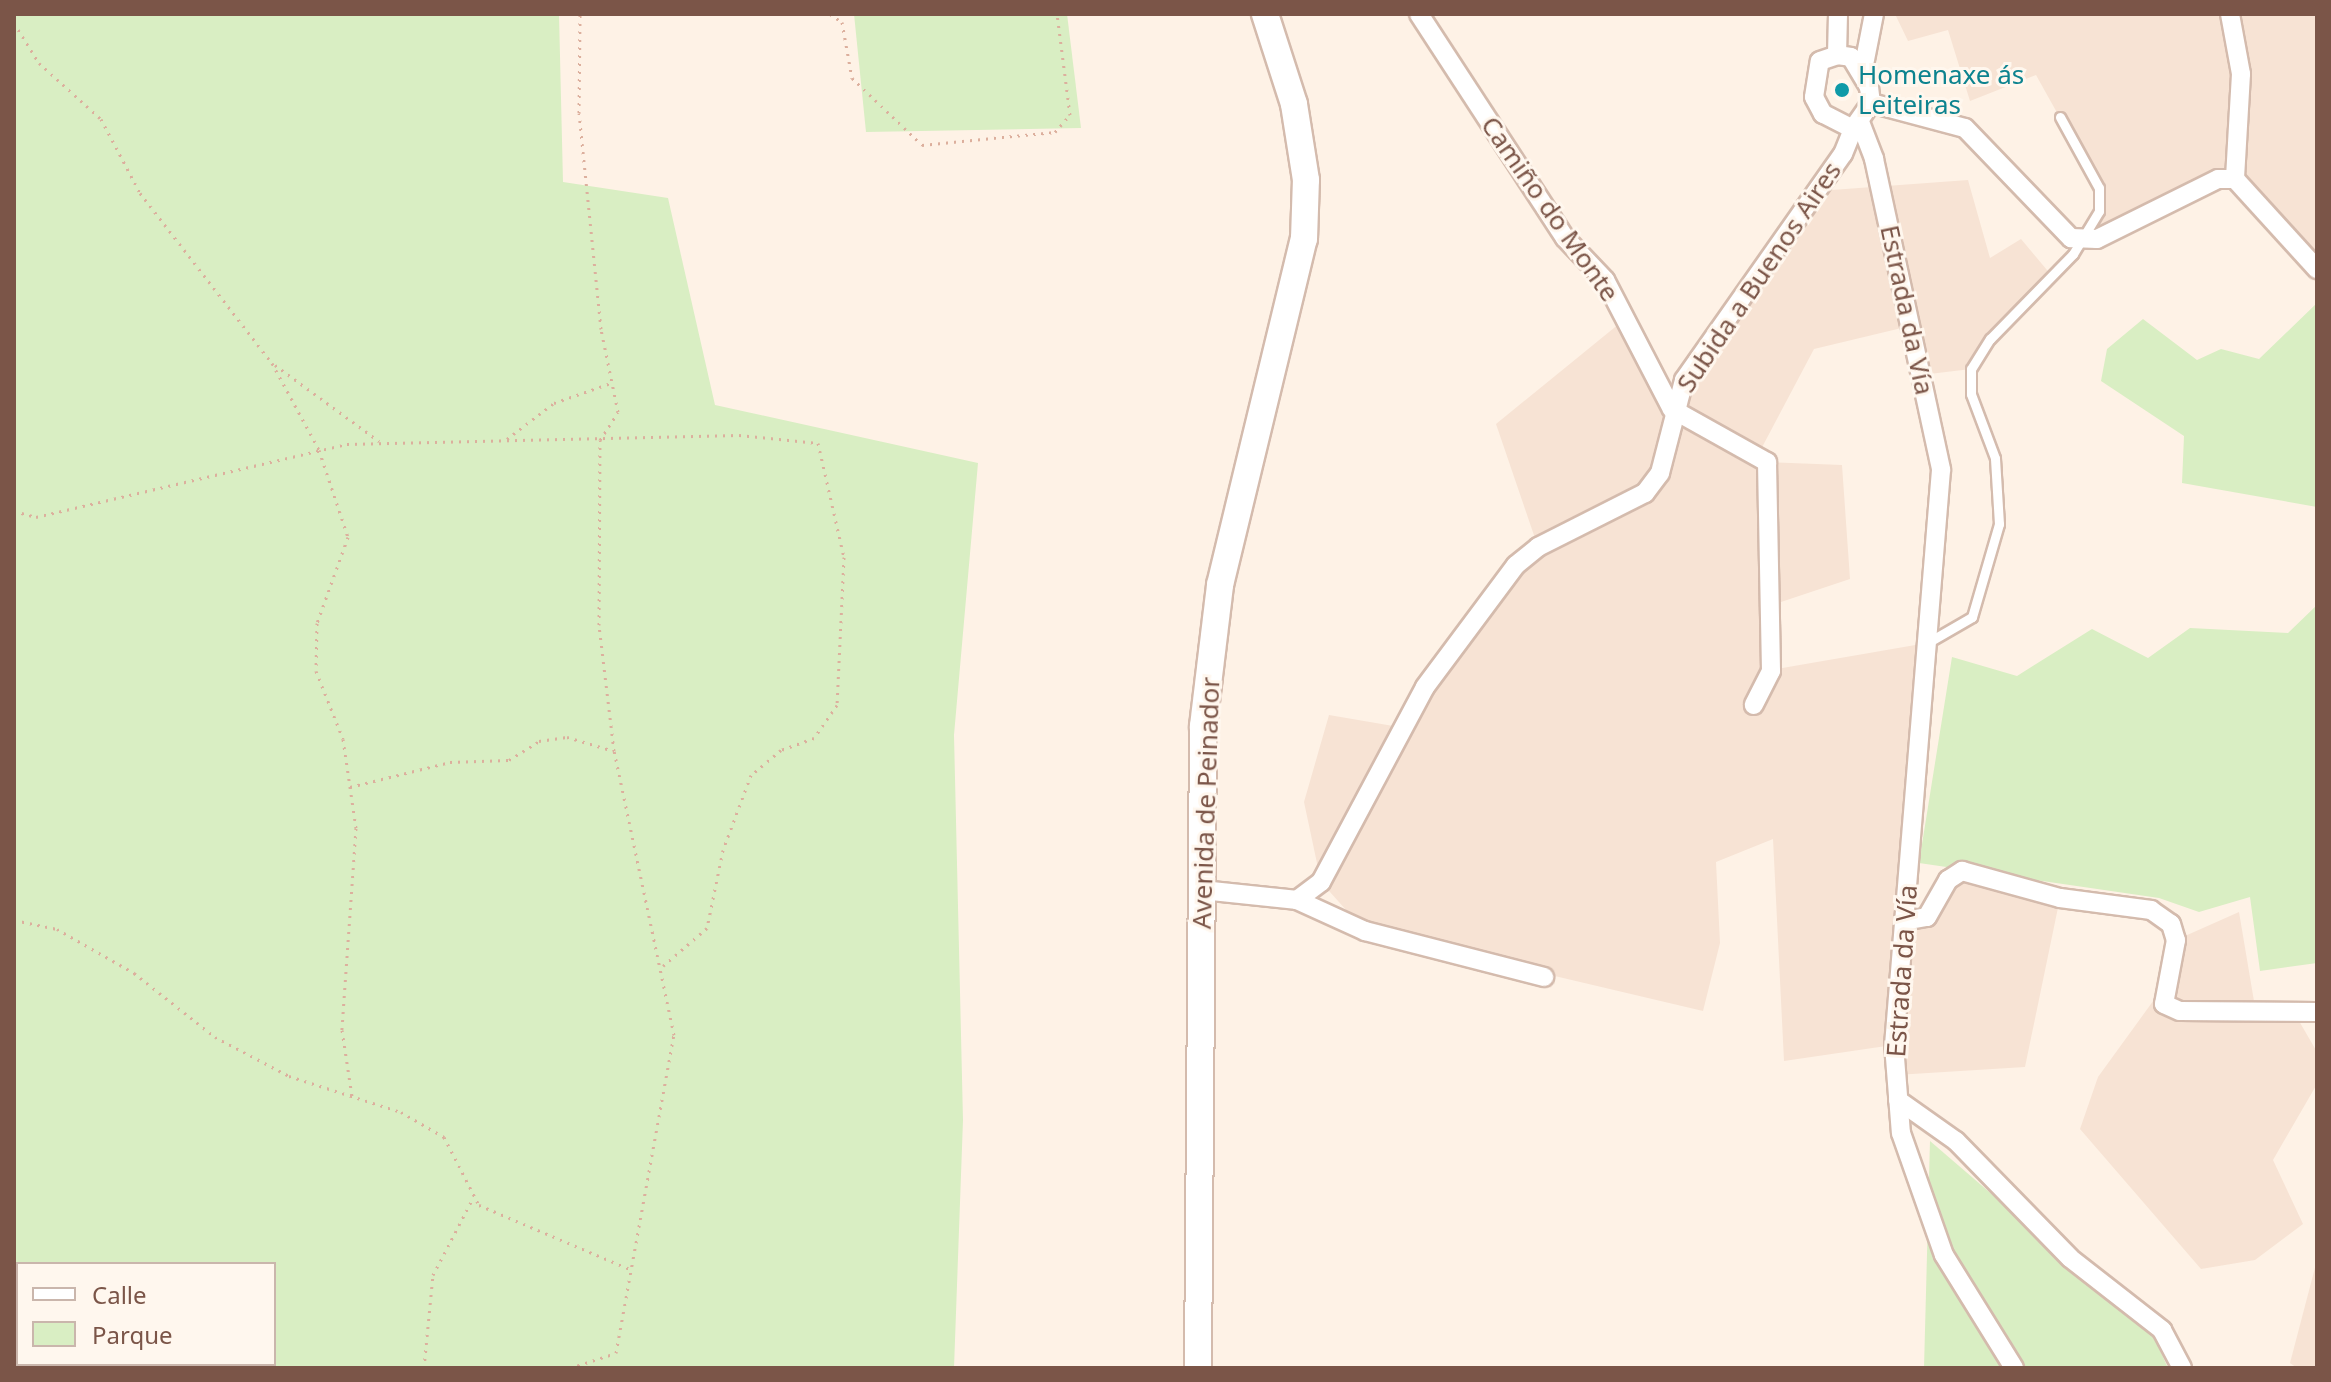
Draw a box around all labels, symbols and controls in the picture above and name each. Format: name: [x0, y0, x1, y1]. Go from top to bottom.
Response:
place label: Homenaxe ás Leiteiras: [1858, 59, 2024, 120]
marker: Homenaxe ás Leiteiras: [1833, 81, 1851, 99]
street label: Camiño do Monte: [1475, 111, 1625, 307]
street label: Subida a Buenos Aires: [1670, 156, 1848, 398]
street label: Estrada da Vía: [1874, 222, 1940, 398]
street label: Avenida de Peinador: [1186, 676, 1226, 930]
street label: Estrada da Vía: [1880, 884, 1924, 1058]
legend: [16, 1262, 276, 1366]
text: Calle: [92, 1278, 147, 1311]
text: Parque: [92, 1318, 173, 1351]

